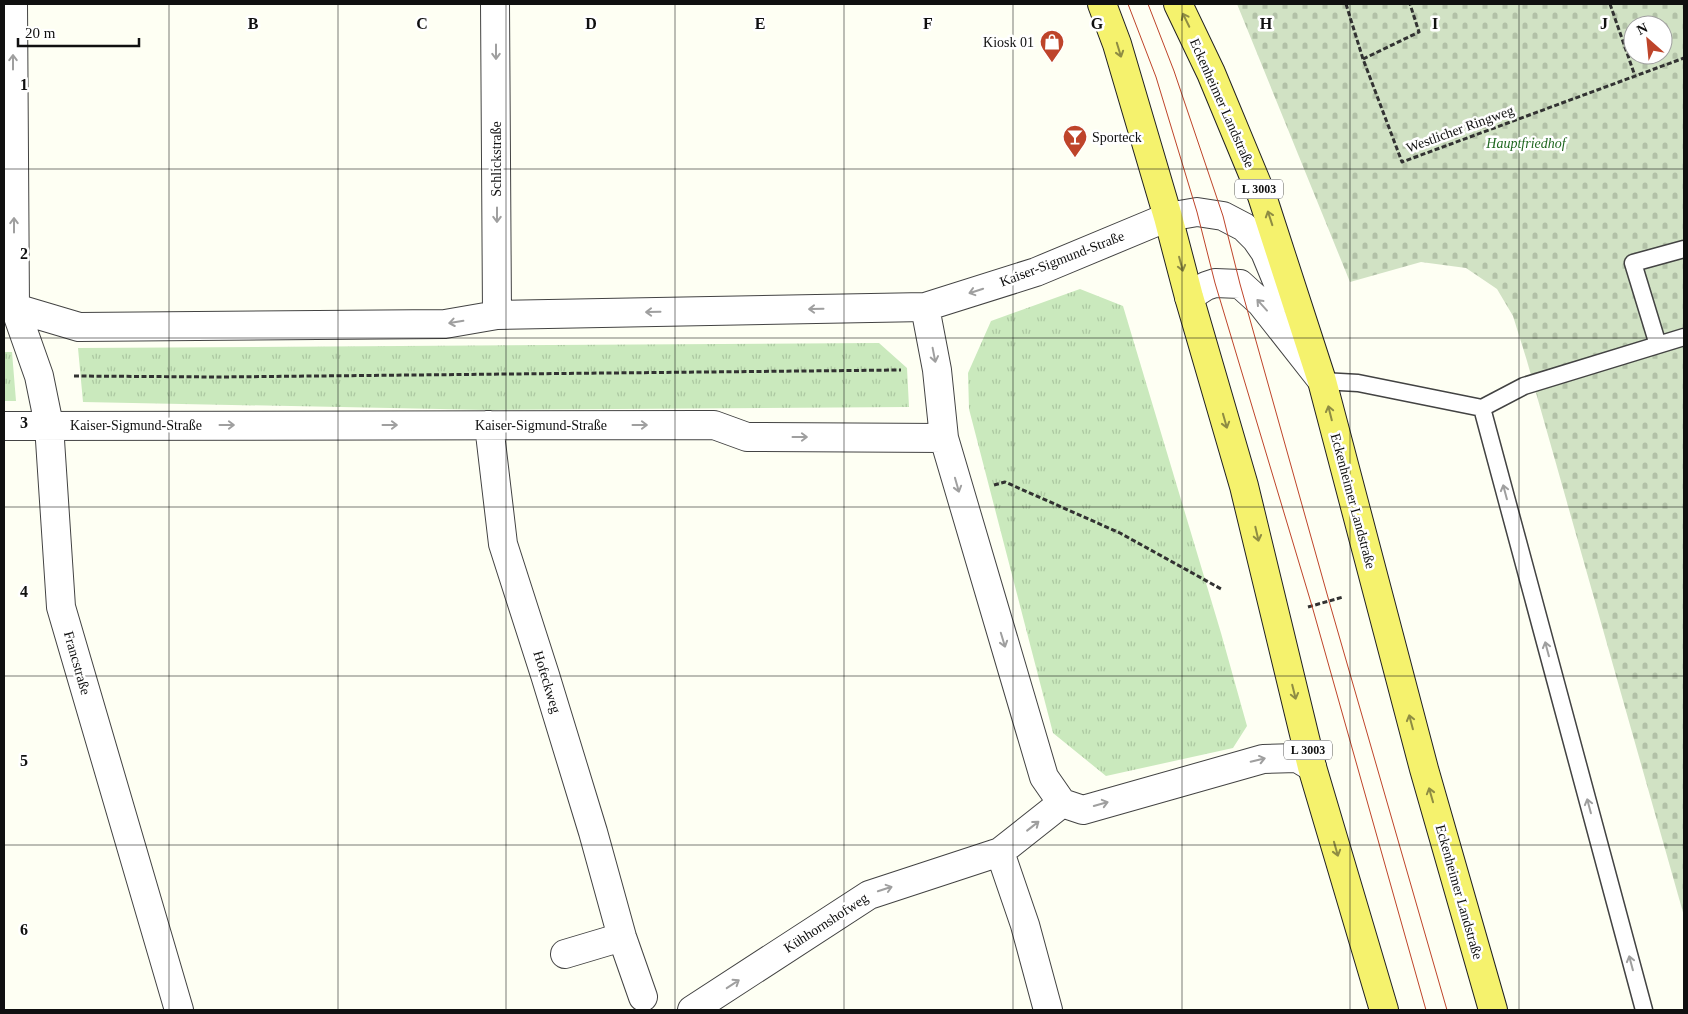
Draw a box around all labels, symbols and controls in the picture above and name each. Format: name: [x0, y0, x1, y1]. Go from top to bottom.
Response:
one-way arrow: [1181, 13, 1191, 28]
scale bar: [18, 15, 139, 47]
text: B: [248, 15, 259, 32]
text: C: [416, 15, 428, 32]
text: D: [585, 15, 597, 32]
text: E: [755, 15, 765, 32]
text: F: [923, 15, 933, 32]
text: G: [1091, 15, 1104, 32]
text: H: [1260, 15, 1273, 32]
text: I: [1432, 15, 1438, 32]
text: J: [1600, 15, 1608, 32]
north arrow: [1623, 15, 1673, 65]
text: N: [1634, 20, 1650, 38]
text: 20 m: [25, 25, 56, 41]
shop icon: Kiosk 01: [1039, 29, 1065, 63]
place label: Kiosk 01: [983, 35, 1034, 50]
street label: Eckenheimer Landstraße: [1187, 36, 1257, 170]
one-way arrow: [1114, 41, 1124, 57]
one-way arrow: [491, 44, 501, 60]
one-way arrow: [8, 54, 18, 70]
text: 1: [20, 76, 28, 93]
street label: Westlicher Ringweg: [1404, 103, 1516, 155]
street label: Schlickstraße: [489, 121, 504, 197]
bar icon: Sporteck: [1062, 124, 1088, 158]
place label: Sporteck: [1092, 130, 1142, 145]
park label: Hauptfriedhof: [1485, 136, 1568, 151]
road number: L 3003: [1235, 180, 1283, 198]
one-way arrow: [492, 206, 502, 223]
one-way arrow: [1264, 211, 1274, 227]
one-way arrow: [9, 217, 19, 233]
street label: Kaiser-Sigmund-Straße: [998, 228, 1126, 290]
text: 2: [20, 245, 28, 262]
one-way arrow: [1176, 256, 1186, 272]
one-way arrow: [969, 287, 984, 296]
one-way arrow: [1256, 298, 1267, 311]
one-way arrow: [808, 304, 824, 314]
one-way arrow: [646, 307, 662, 317]
one-way arrow: [449, 317, 465, 327]
one-way arrow: [930, 347, 940, 363]
one-way arrow: [1325, 405, 1334, 421]
one-way arrow: [1221, 412, 1231, 428]
text: 3: [20, 414, 28, 431]
street label: Kaiser-Sigmund-Straße: [70, 418, 202, 433]
street label: Kaiser-Sigmund-Straße: [475, 418, 607, 433]
one-way arrow: [219, 420, 235, 430]
one-way arrow: [382, 420, 398, 430]
one-way arrow: [632, 420, 648, 430]
one-way arrow: [792, 432, 808, 442]
street label: Eckenheimer Landstraße: [1328, 432, 1378, 570]
one-way arrow: [953, 476, 963, 492]
one-way arrow: [1500, 485, 1509, 501]
one-way arrow: [1253, 525, 1262, 541]
text: 4: [20, 583, 28, 600]
street label: Francstraße: [61, 630, 93, 696]
one-way arrow: [999, 632, 1009, 648]
one-way arrow: [1542, 642, 1551, 658]
street label: Hofeckweg: [530, 649, 564, 715]
one-way arrow: [1290, 683, 1299, 699]
one-way arrow: [1406, 715, 1415, 731]
road number: L 3003: [1284, 740, 1332, 760]
text: 5: [20, 752, 28, 769]
one-way arrow: [1249, 755, 1265, 764]
one-way arrow: [1426, 788, 1435, 804]
one-way arrow: [1093, 799, 1109, 809]
one-way arrow: [1584, 799, 1594, 815]
one-way arrow: [1026, 821, 1040, 831]
street label: Eckenheimer Landstraße: [1433, 823, 1485, 961]
one-way arrow: [1332, 840, 1342, 856]
one-way arrow: [877, 884, 893, 894]
street label: Kühhornshofweg: [781, 890, 871, 956]
text: 6: [20, 921, 28, 938]
one-way arrow: [1626, 956, 1636, 972]
one-way arrow: [725, 978, 739, 988]

